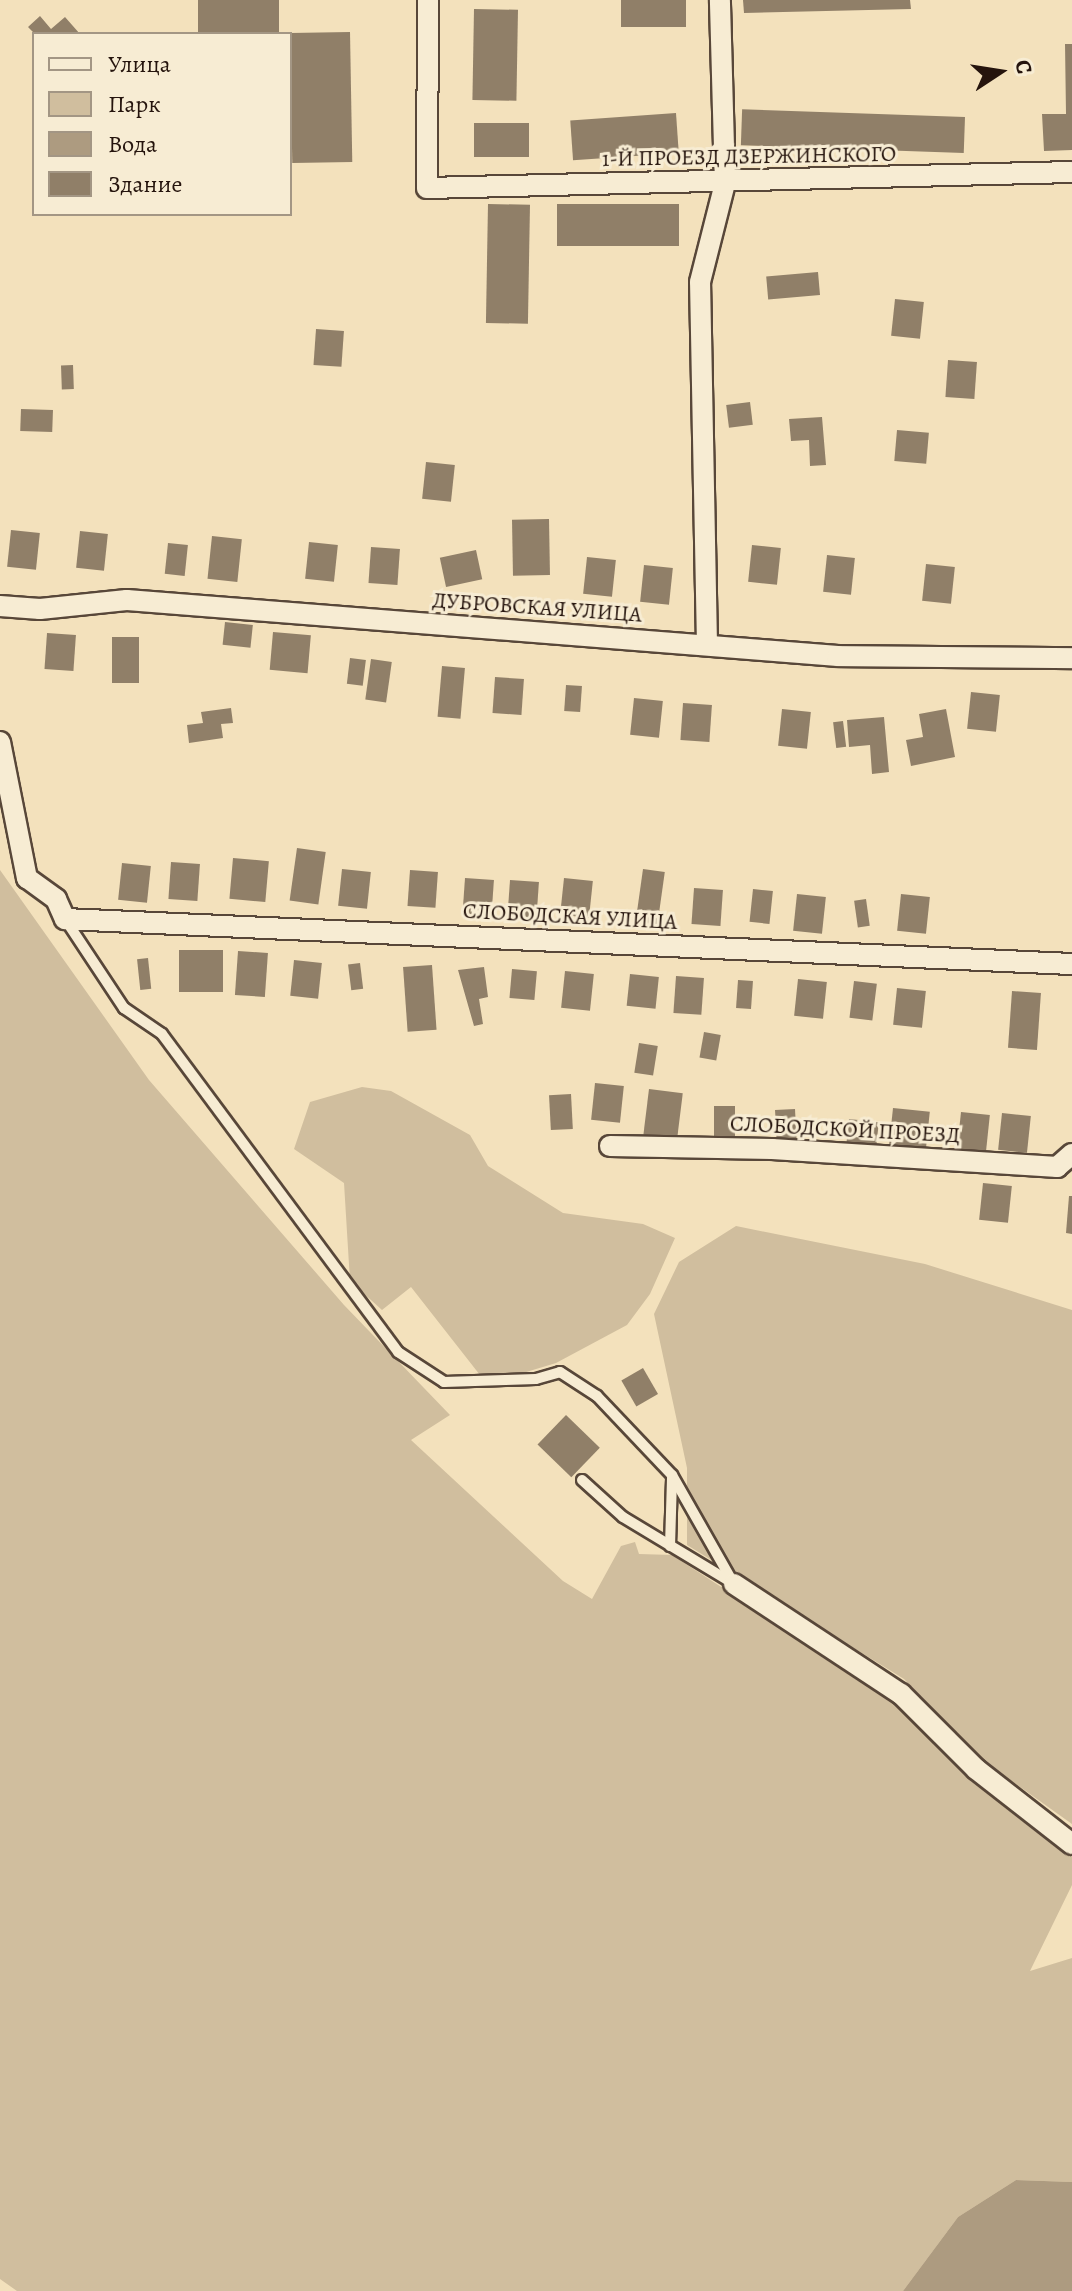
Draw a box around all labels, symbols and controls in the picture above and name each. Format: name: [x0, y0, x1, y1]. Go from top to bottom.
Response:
legend: [32, 32, 292, 216]
north arrow: [960, 32, 1040, 112]
text: Улица: [108, 48, 171, 80]
text: С: [1007, 57, 1040, 77]
text: Парк: [108, 88, 161, 120]
text: Вода: [108, 128, 157, 160]
street label: 1-Й ПРОЕЗД ДЗЕРЖИНСКОГО: [602, 141, 896, 173]
text: Здание: [108, 168, 183, 200]
street label: ДУБРОВСКАЯ УЛИЦА: [431, 588, 643, 628]
street label: СЛОБОДСКАЯ УЛИЦА: [462, 898, 678, 936]
street label: СЛОБОДСКОЙ ПРОЕЗД: [729, 1111, 961, 1149]

